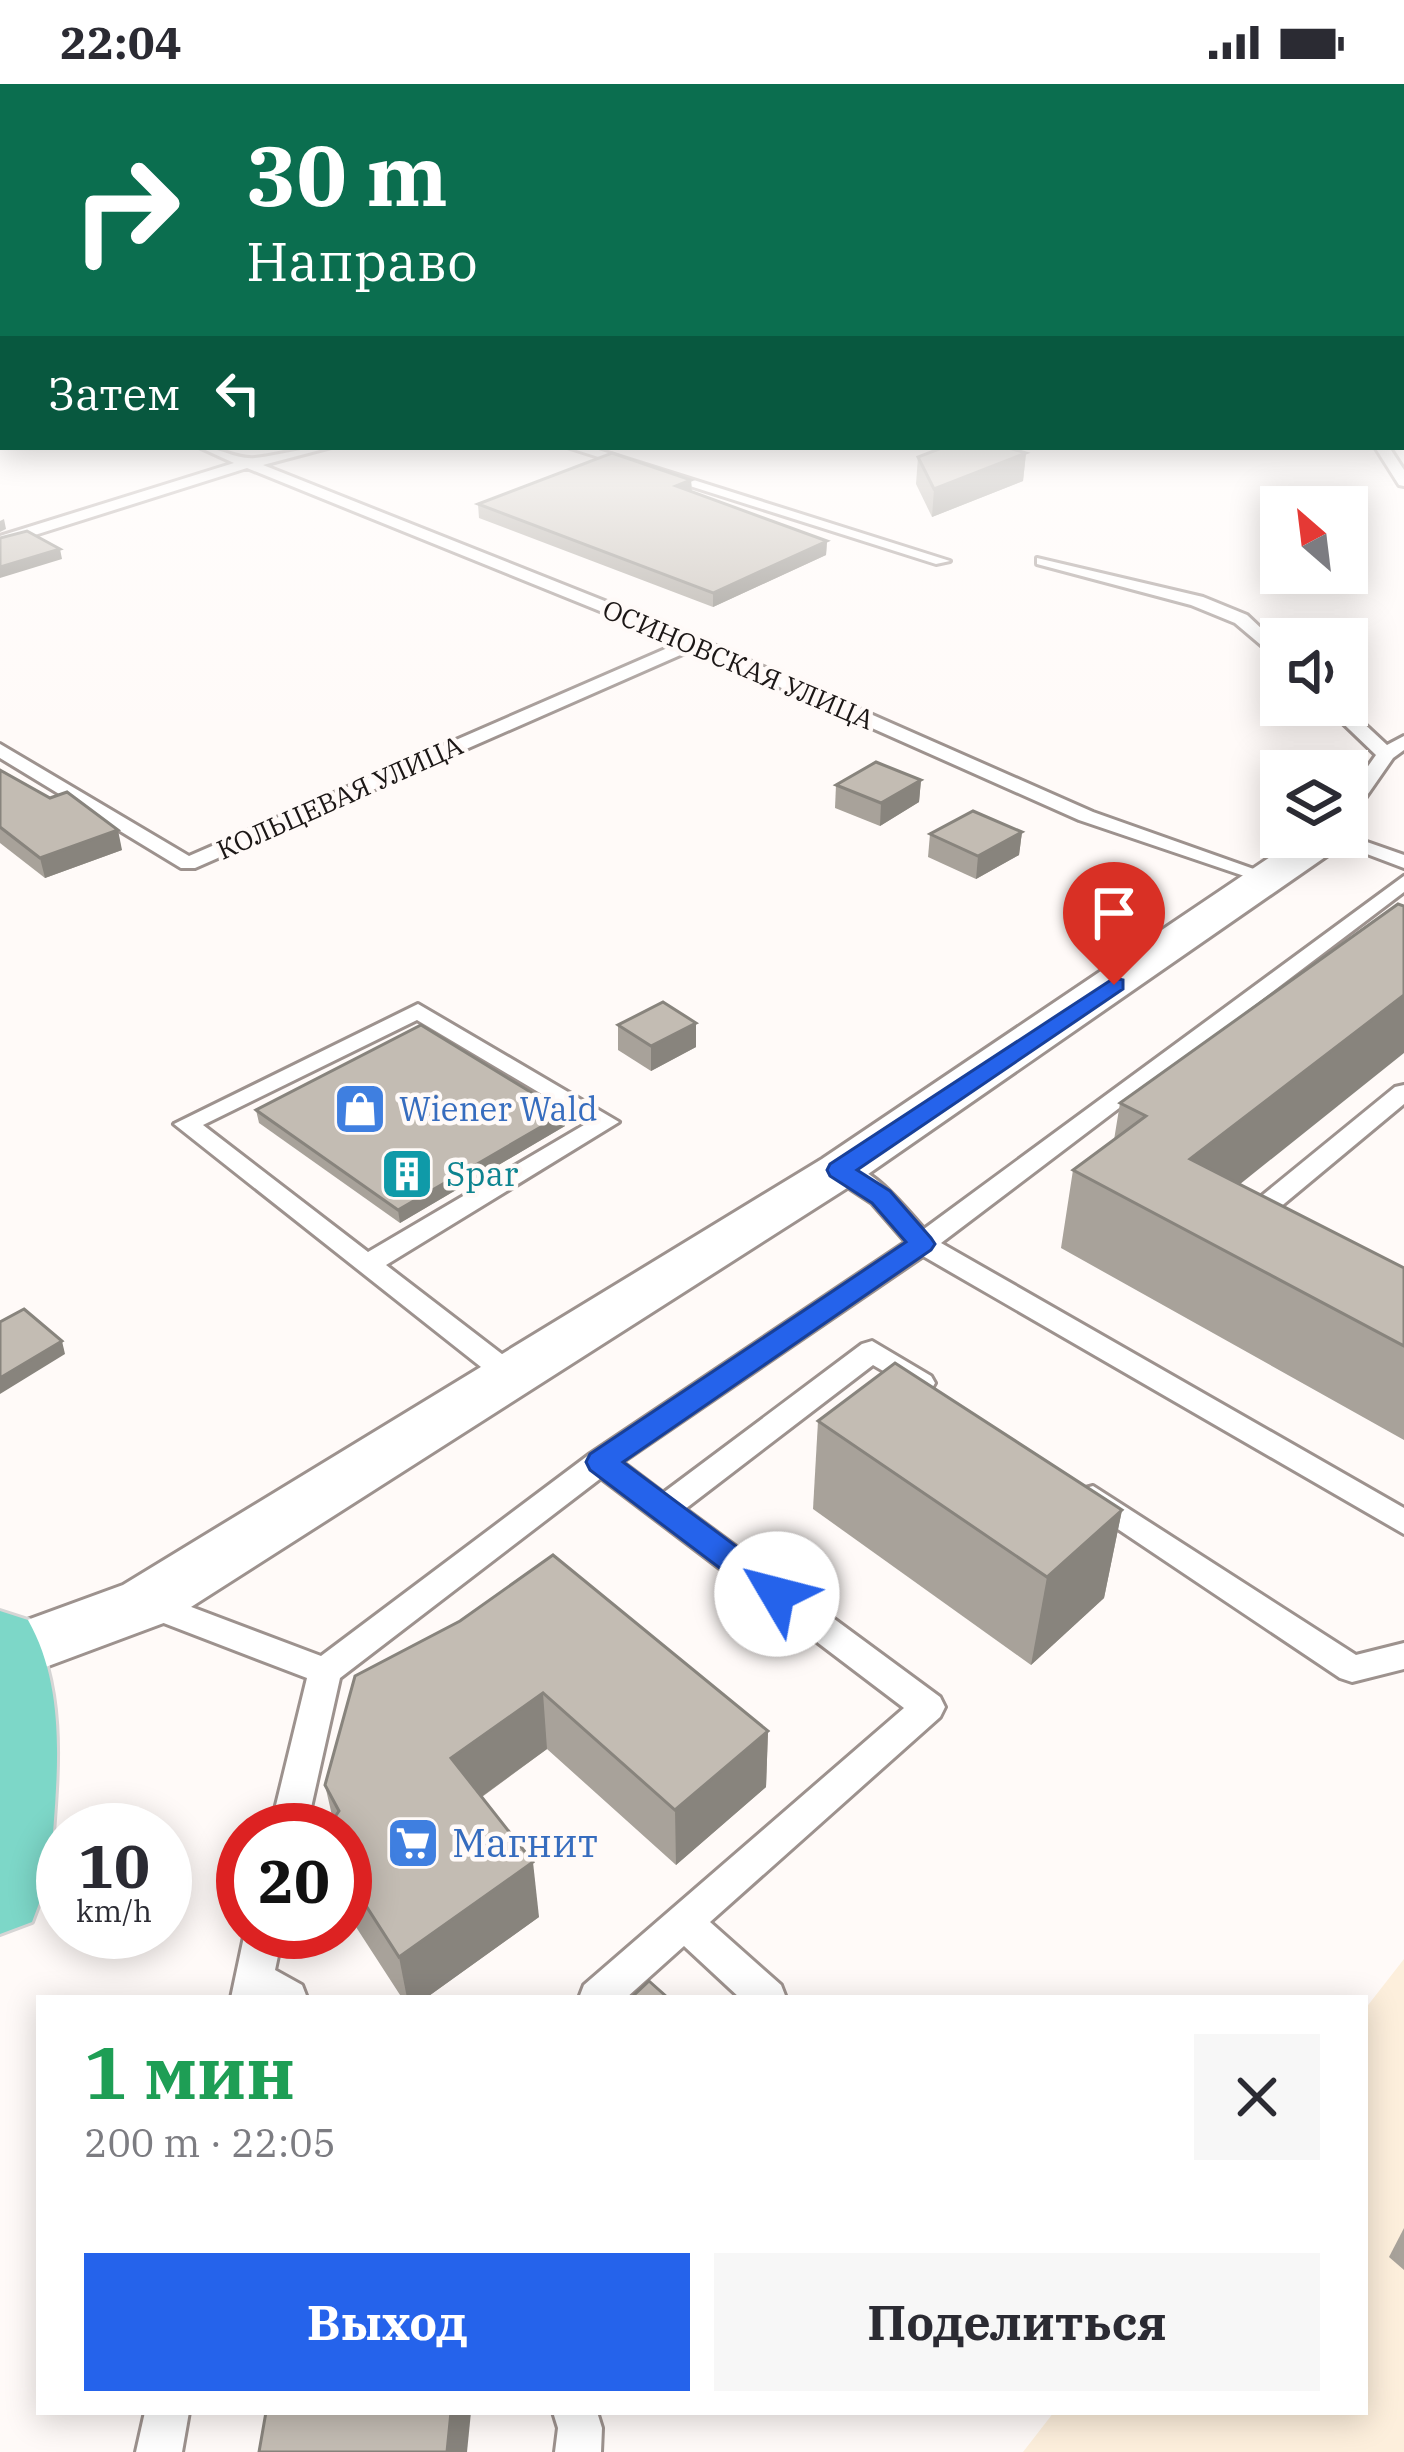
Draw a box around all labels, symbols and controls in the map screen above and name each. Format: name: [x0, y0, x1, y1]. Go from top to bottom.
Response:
text: 22:04: [60, 13, 182, 71]
text: 30 m: [246, 120, 448, 229]
icon: right: [48, 132, 204, 288]
text: Направо: [246, 226, 478, 296]
icon: left: [205, 360, 271, 426]
text: Затем: [48, 364, 181, 422]
north arrow: [1260, 486, 1368, 594]
map controls: [1260, 486, 1368, 858]
street label: ОСИНОВСКАЯ УЛИЦА: [598, 591, 880, 737]
button: sound: [1260, 618, 1368, 726]
street label: КОЛЬЦЕВАЯ УЛИЦА: [211, 726, 468, 867]
button: layers: [1260, 750, 1368, 858]
pin: [1063, 862, 1165, 985]
icon: arrive: [1081, 880, 1147, 946]
shop icon: Wiener Wald: [332, 1081, 388, 1137]
place label: Wiener Wald: [399, 1087, 598, 1130]
building icon: Spar: [379, 1146, 435, 1202]
place label: Spar: [446, 1152, 519, 1195]
position arrow: [714, 1531, 840, 1657]
speed limit sign: 20: [216, 1803, 372, 1959]
supermarket icon: Магнит: [385, 1815, 441, 1871]
place label: Магнит: [452, 1817, 598, 1868]
text: 10: [78, 1826, 150, 1905]
text: km/h: [76, 1891, 152, 1930]
text: 1 мин: [84, 2025, 295, 2119]
button: close: [1194, 2034, 1320, 2160]
text: 200 m · 22:05: [84, 2117, 336, 2168]
button: Выход: [84, 2253, 690, 2391]
button: Поделиться: [714, 2253, 1320, 2391]

